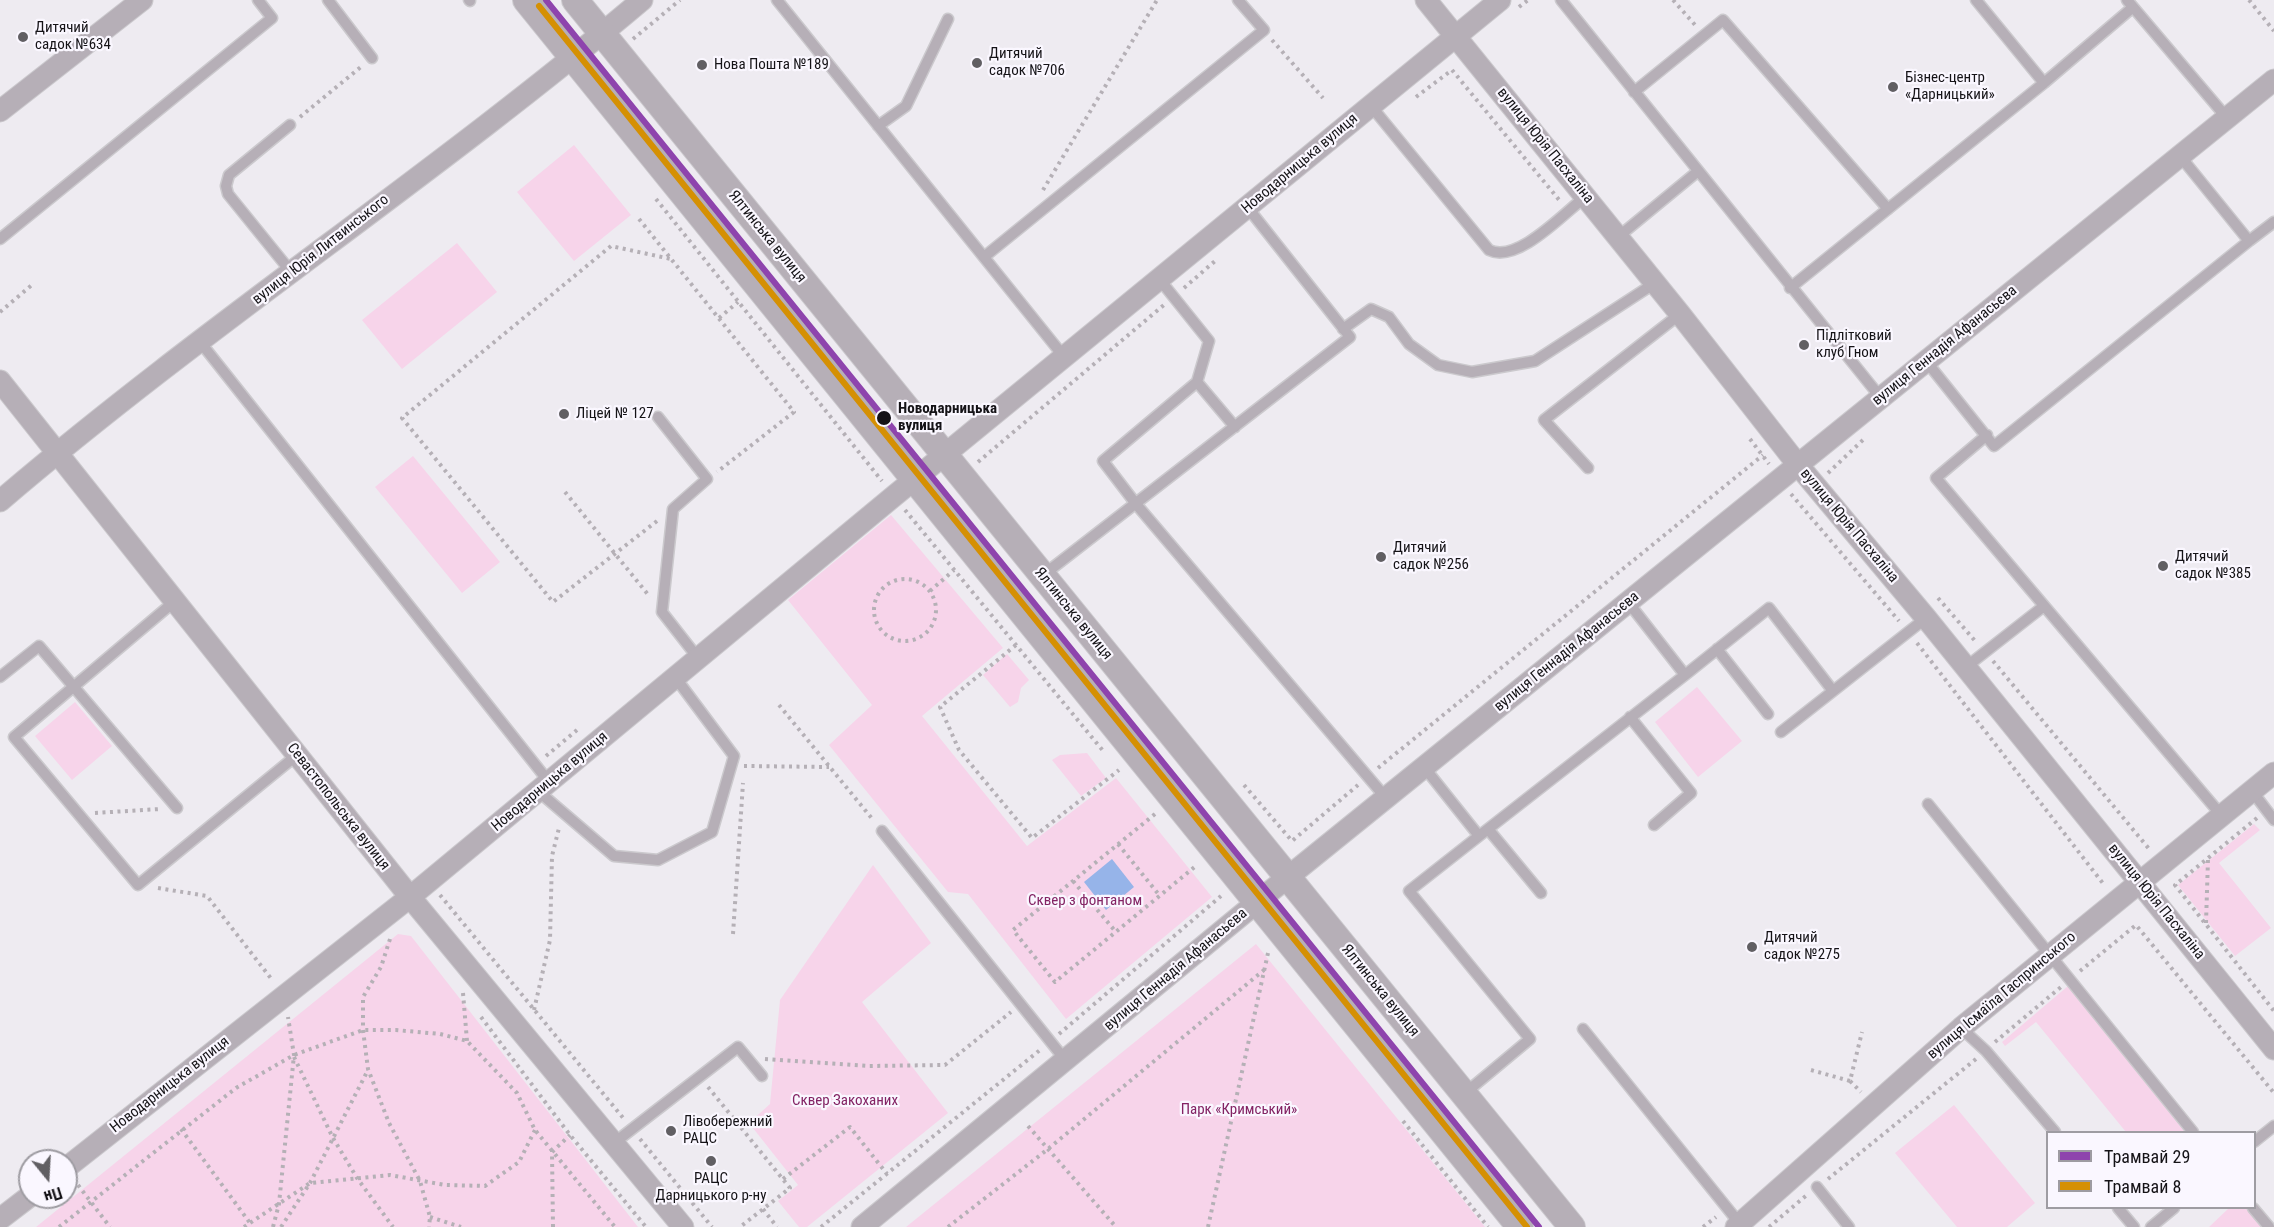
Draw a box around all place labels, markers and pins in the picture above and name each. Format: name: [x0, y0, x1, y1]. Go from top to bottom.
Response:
place label: Дитячий садок №634: [35, 19, 111, 54]
marker: Дитячий садок №634: [16, 30, 30, 44]
place label: Дитячий садок №706: [989, 45, 1065, 80]
place label: Нова Пошта №189: [714, 56, 829, 74]
marker: Дитячий садок №706: [970, 56, 984, 70]
marker: Нова Пошта №189: [695, 58, 709, 72]
place label: Бізнес-центр «Дарницький»: [1905, 69, 1995, 104]
marker: Бізнес-центр «Дарницький»: [1886, 80, 1900, 94]
place label: Підлітковий клуб Гном: [1816, 327, 1892, 362]
marker: Підлітковий клуб Гном: [1797, 338, 1811, 352]
place label: Новодарницька вулиця: [898, 400, 997, 435]
place label: Ліцей № 127: [576, 405, 654, 423]
marker: Ліцей № 127: [557, 407, 571, 421]
marker: Новодарницька вулиця: [875, 409, 893, 427]
place label: Дитячий садок №256: [1393, 539, 1469, 574]
place label: Дитячий садок №385: [2175, 548, 2251, 583]
marker: Дитячий садок №256: [1374, 550, 1388, 564]
marker: Дитячий садок №385: [2156, 559, 2170, 573]
place label: Дитячий садок №275: [1764, 929, 1840, 964]
marker: Дитячий садок №275: [1745, 940, 1759, 954]
place label: Лівобережний РАЦС: [683, 1113, 772, 1148]
marker: Лівобережний РАЦС: [664, 1124, 678, 1138]
marker: РАЦС Дарницького р-ну: [704, 1154, 718, 1168]
place label: РАЦС Дарницького р-ну: [656, 1170, 766, 1205]

